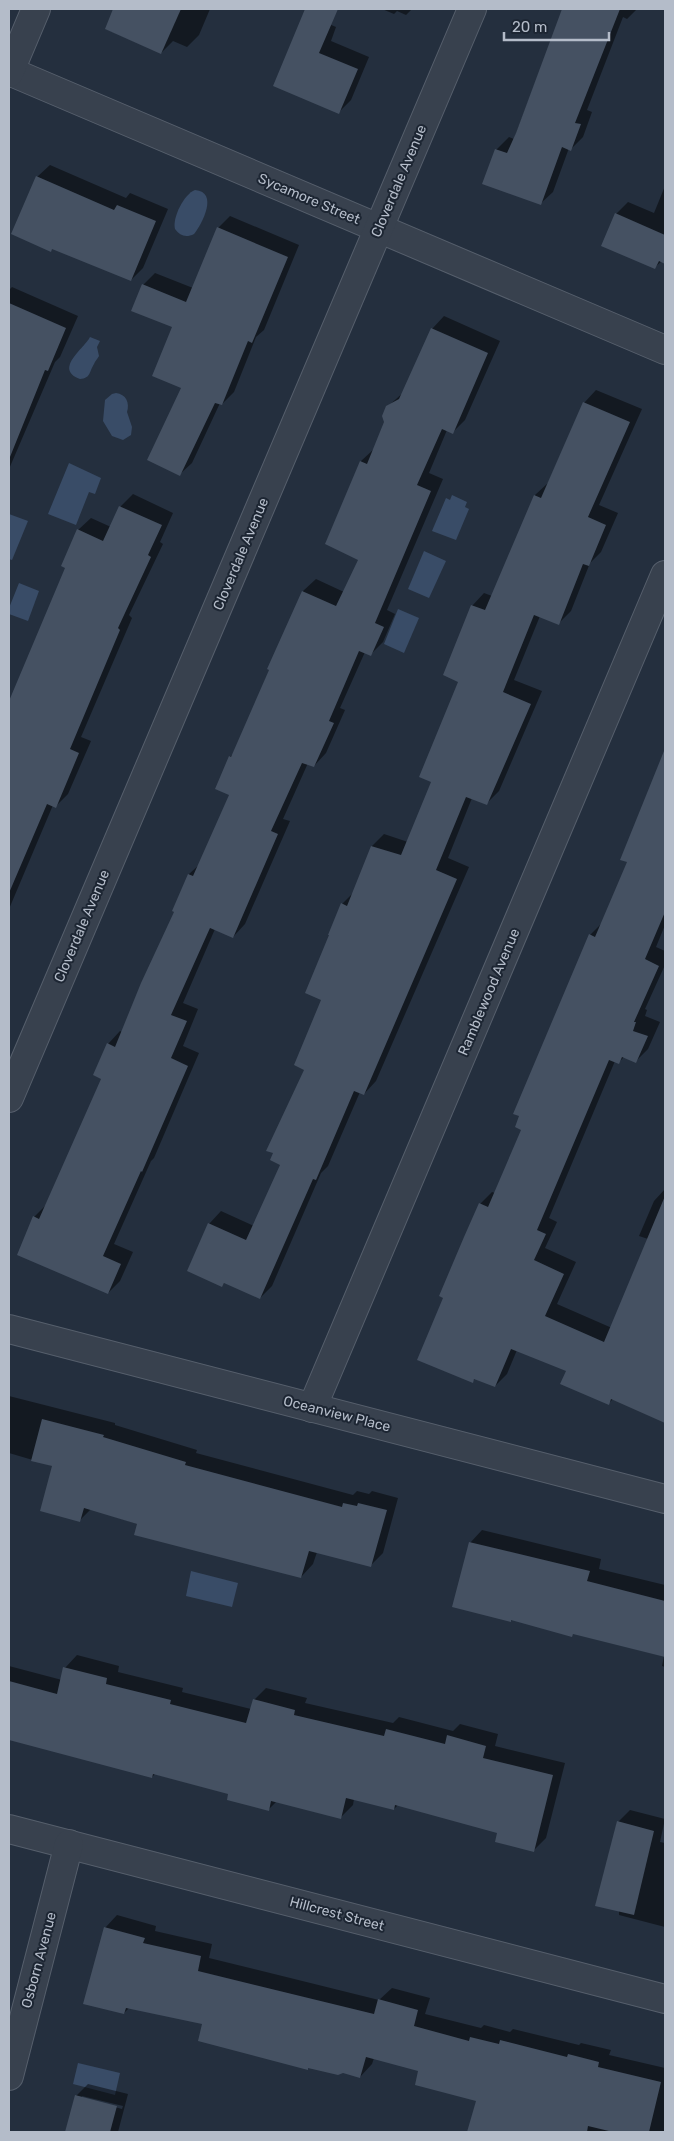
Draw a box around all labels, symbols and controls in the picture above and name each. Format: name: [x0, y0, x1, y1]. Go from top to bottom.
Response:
scale bar: [504, 10, 609, 42]
text: 20 m: [512, 18, 547, 36]
street label: Cloverdale Avenue: [368, 122, 430, 240]
street label: Sycamore Street: [255, 170, 363, 228]
street label: Cloverdale Avenue: [210, 495, 272, 613]
street label: Cloverdale Avenue: [51, 867, 113, 985]
street label: Ramblewood Avenue: [455, 926, 524, 1058]
street label: Oceanview Place: [282, 1392, 393, 1436]
street label: Hillcrest Street: [288, 1893, 387, 1935]
street label: Osborn Avenue: [18, 1910, 60, 2010]

